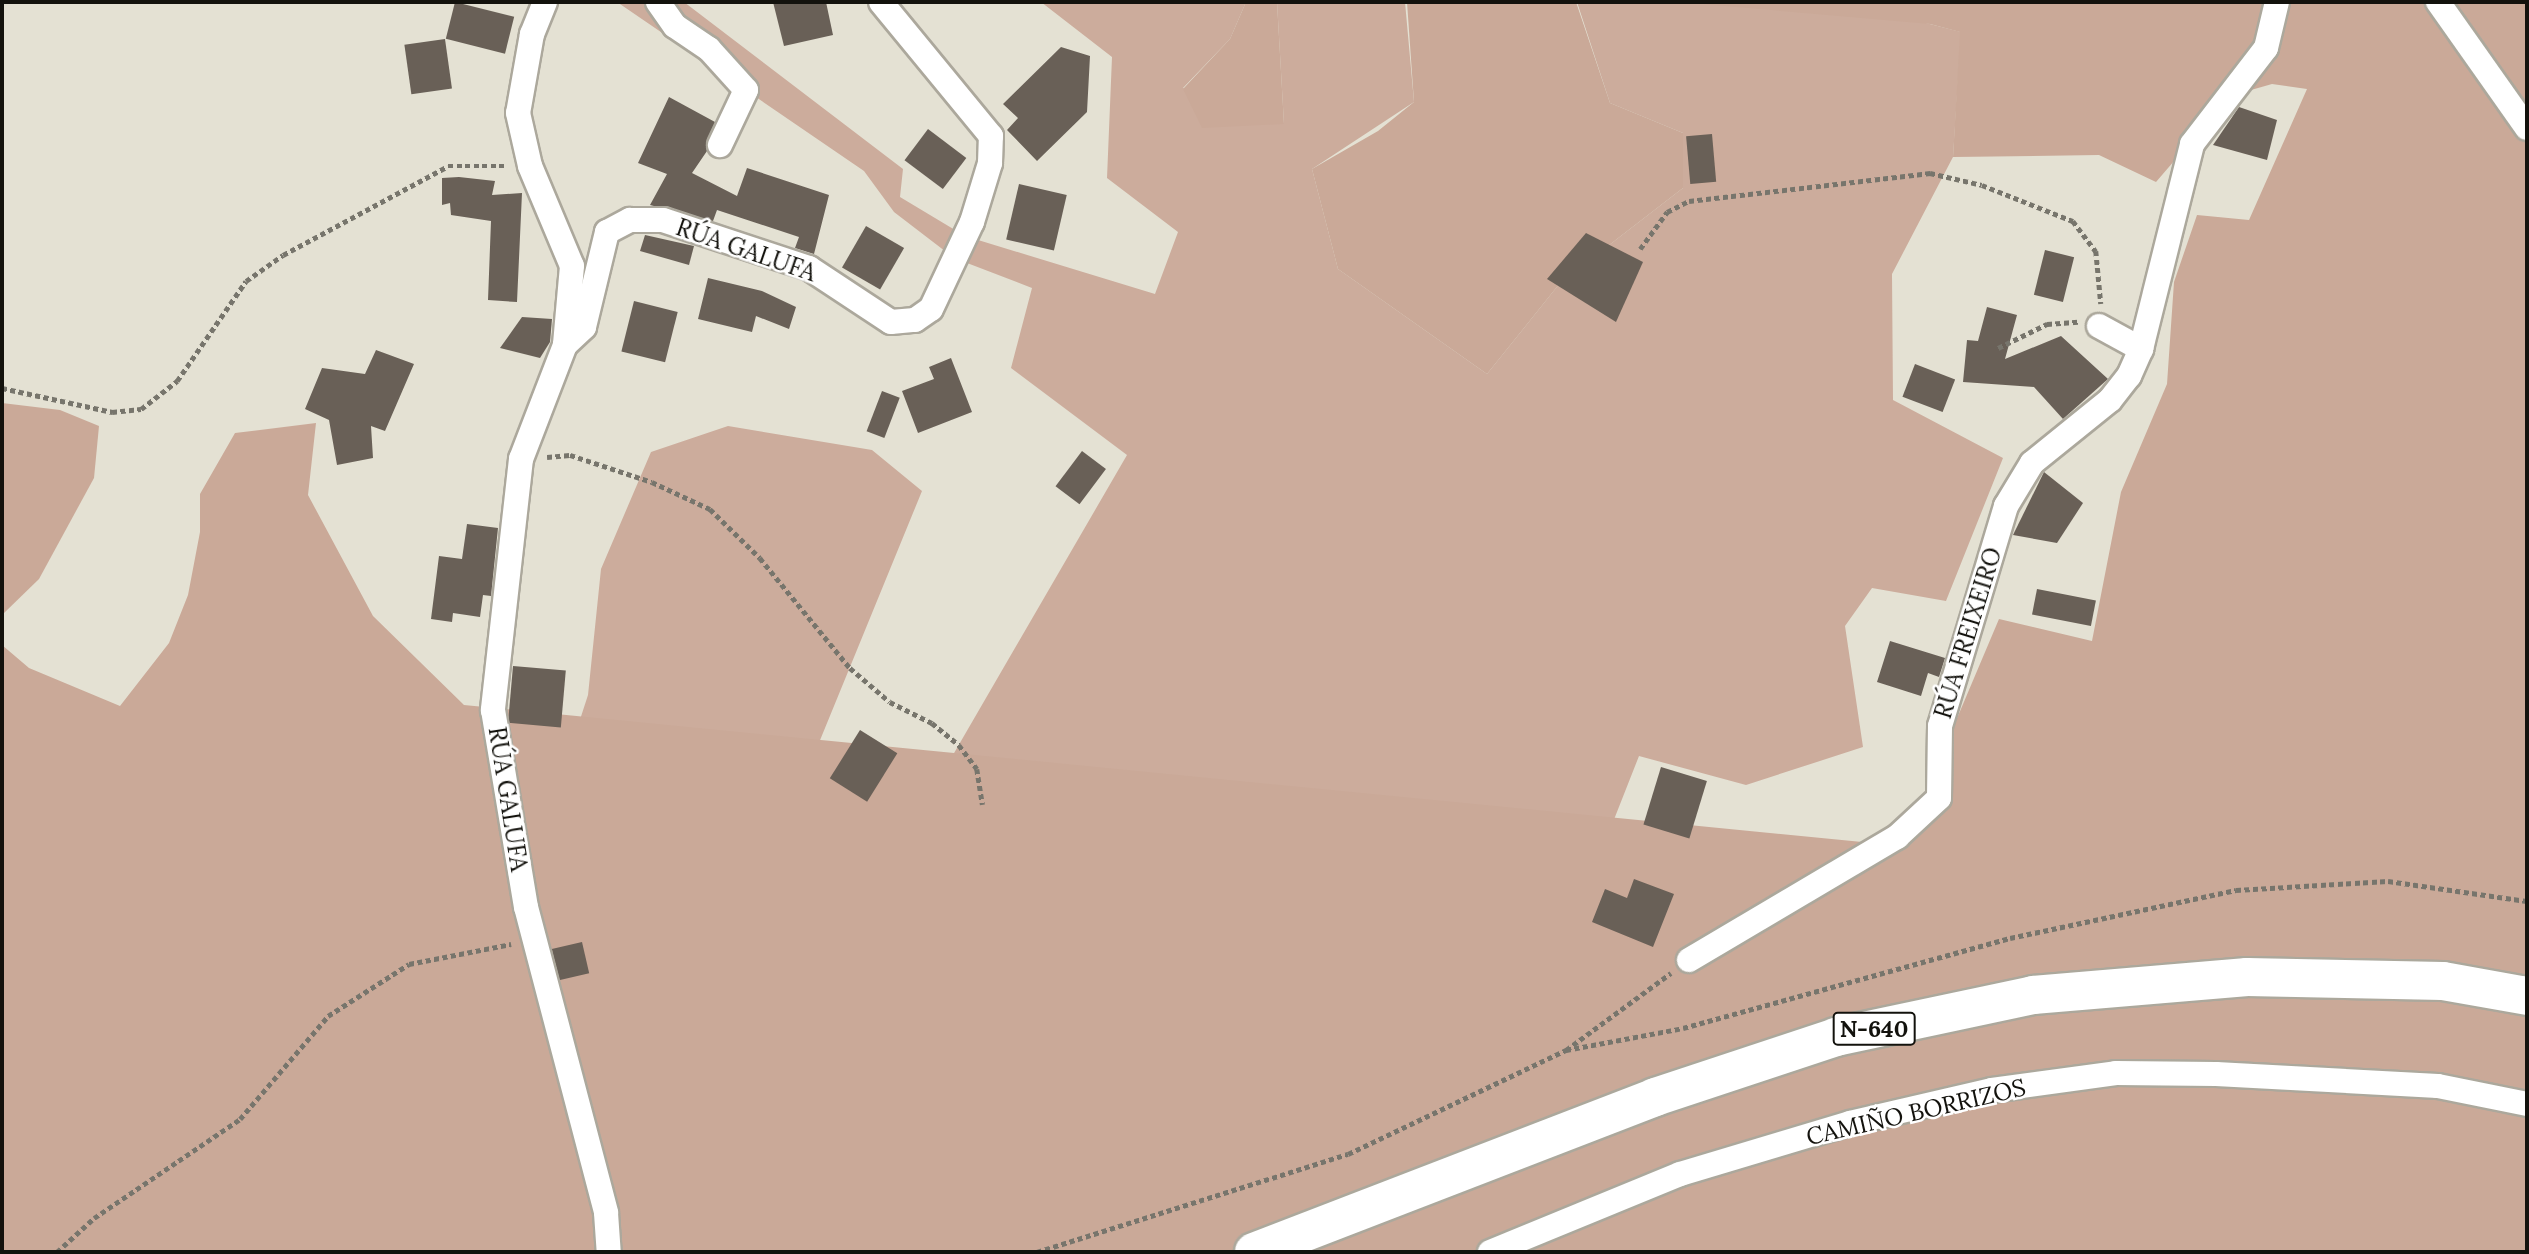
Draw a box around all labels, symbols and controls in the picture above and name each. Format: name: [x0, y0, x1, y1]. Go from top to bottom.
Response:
street label: RÚA GALUFA: [672, 213, 820, 287]
street label: RÚA FREIXEIRO: [1928, 544, 2008, 722]
street label: RÚA GALUFA: [482, 725, 534, 873]
road number: N-640: [1832, 1010, 1916, 1048]
street label: CAMIÑO BORRIZOS: [1803, 1073, 2029, 1151]

